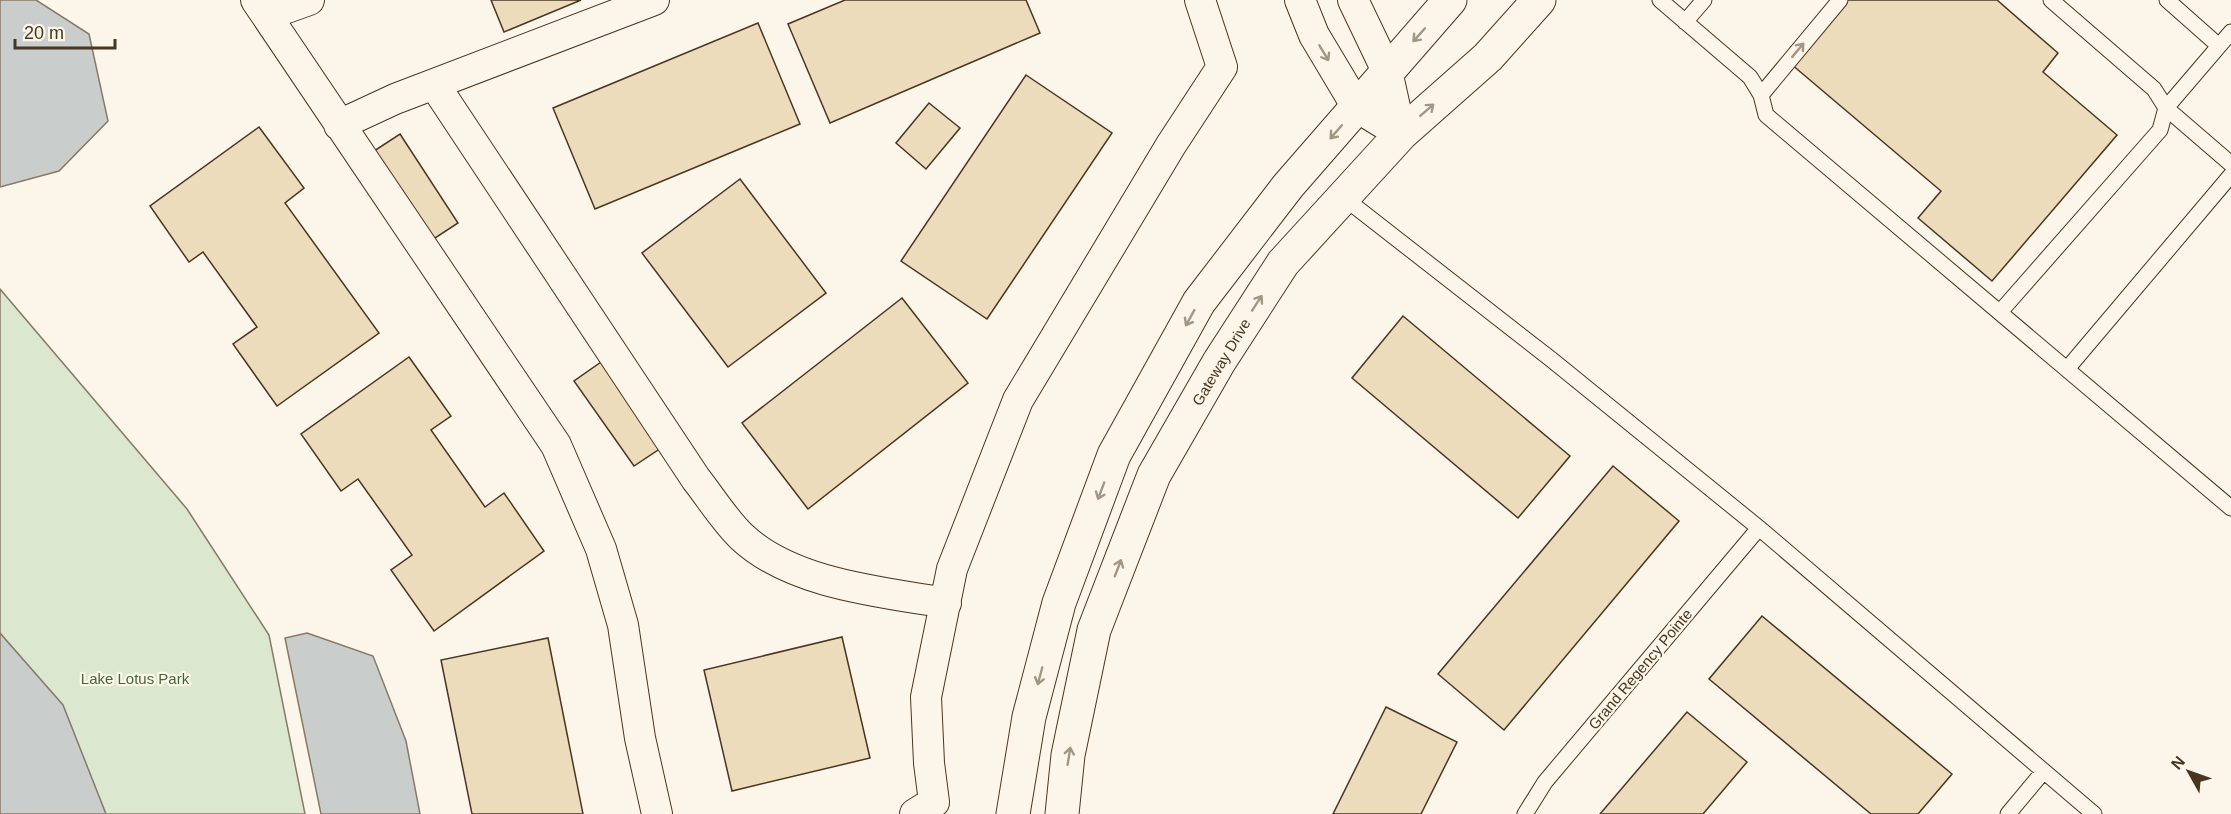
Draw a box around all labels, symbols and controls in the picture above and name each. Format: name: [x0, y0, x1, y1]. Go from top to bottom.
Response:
scale bar: [15, 12, 116, 50]
text: 20 m: [24, 23, 64, 43]
one-way arrow: [1412, 28, 1426, 43]
one-way arrow: [1792, 42, 1805, 58]
one-way arrow: [1319, 44, 1331, 61]
one-way arrow: [1419, 103, 1434, 117]
one-way arrow: [1329, 124, 1343, 139]
one-way arrow: [1252, 295, 1264, 312]
one-way arrow: [1184, 309, 1196, 326]
street label: Gateway Drive: [1188, 315, 1254, 409]
one-way arrow: [1095, 481, 1106, 500]
one-way arrow: [1114, 559, 1125, 578]
street label: Grand Regency Pointe: [1585, 605, 1695, 733]
one-way arrow: [1034, 666, 1045, 685]
park label: Lake Lotus Park: [81, 670, 190, 687]
north arrow: [2159, 742, 2219, 802]
one-way arrow: [1063, 747, 1074, 766]
text: N: [2168, 753, 2188, 773]

